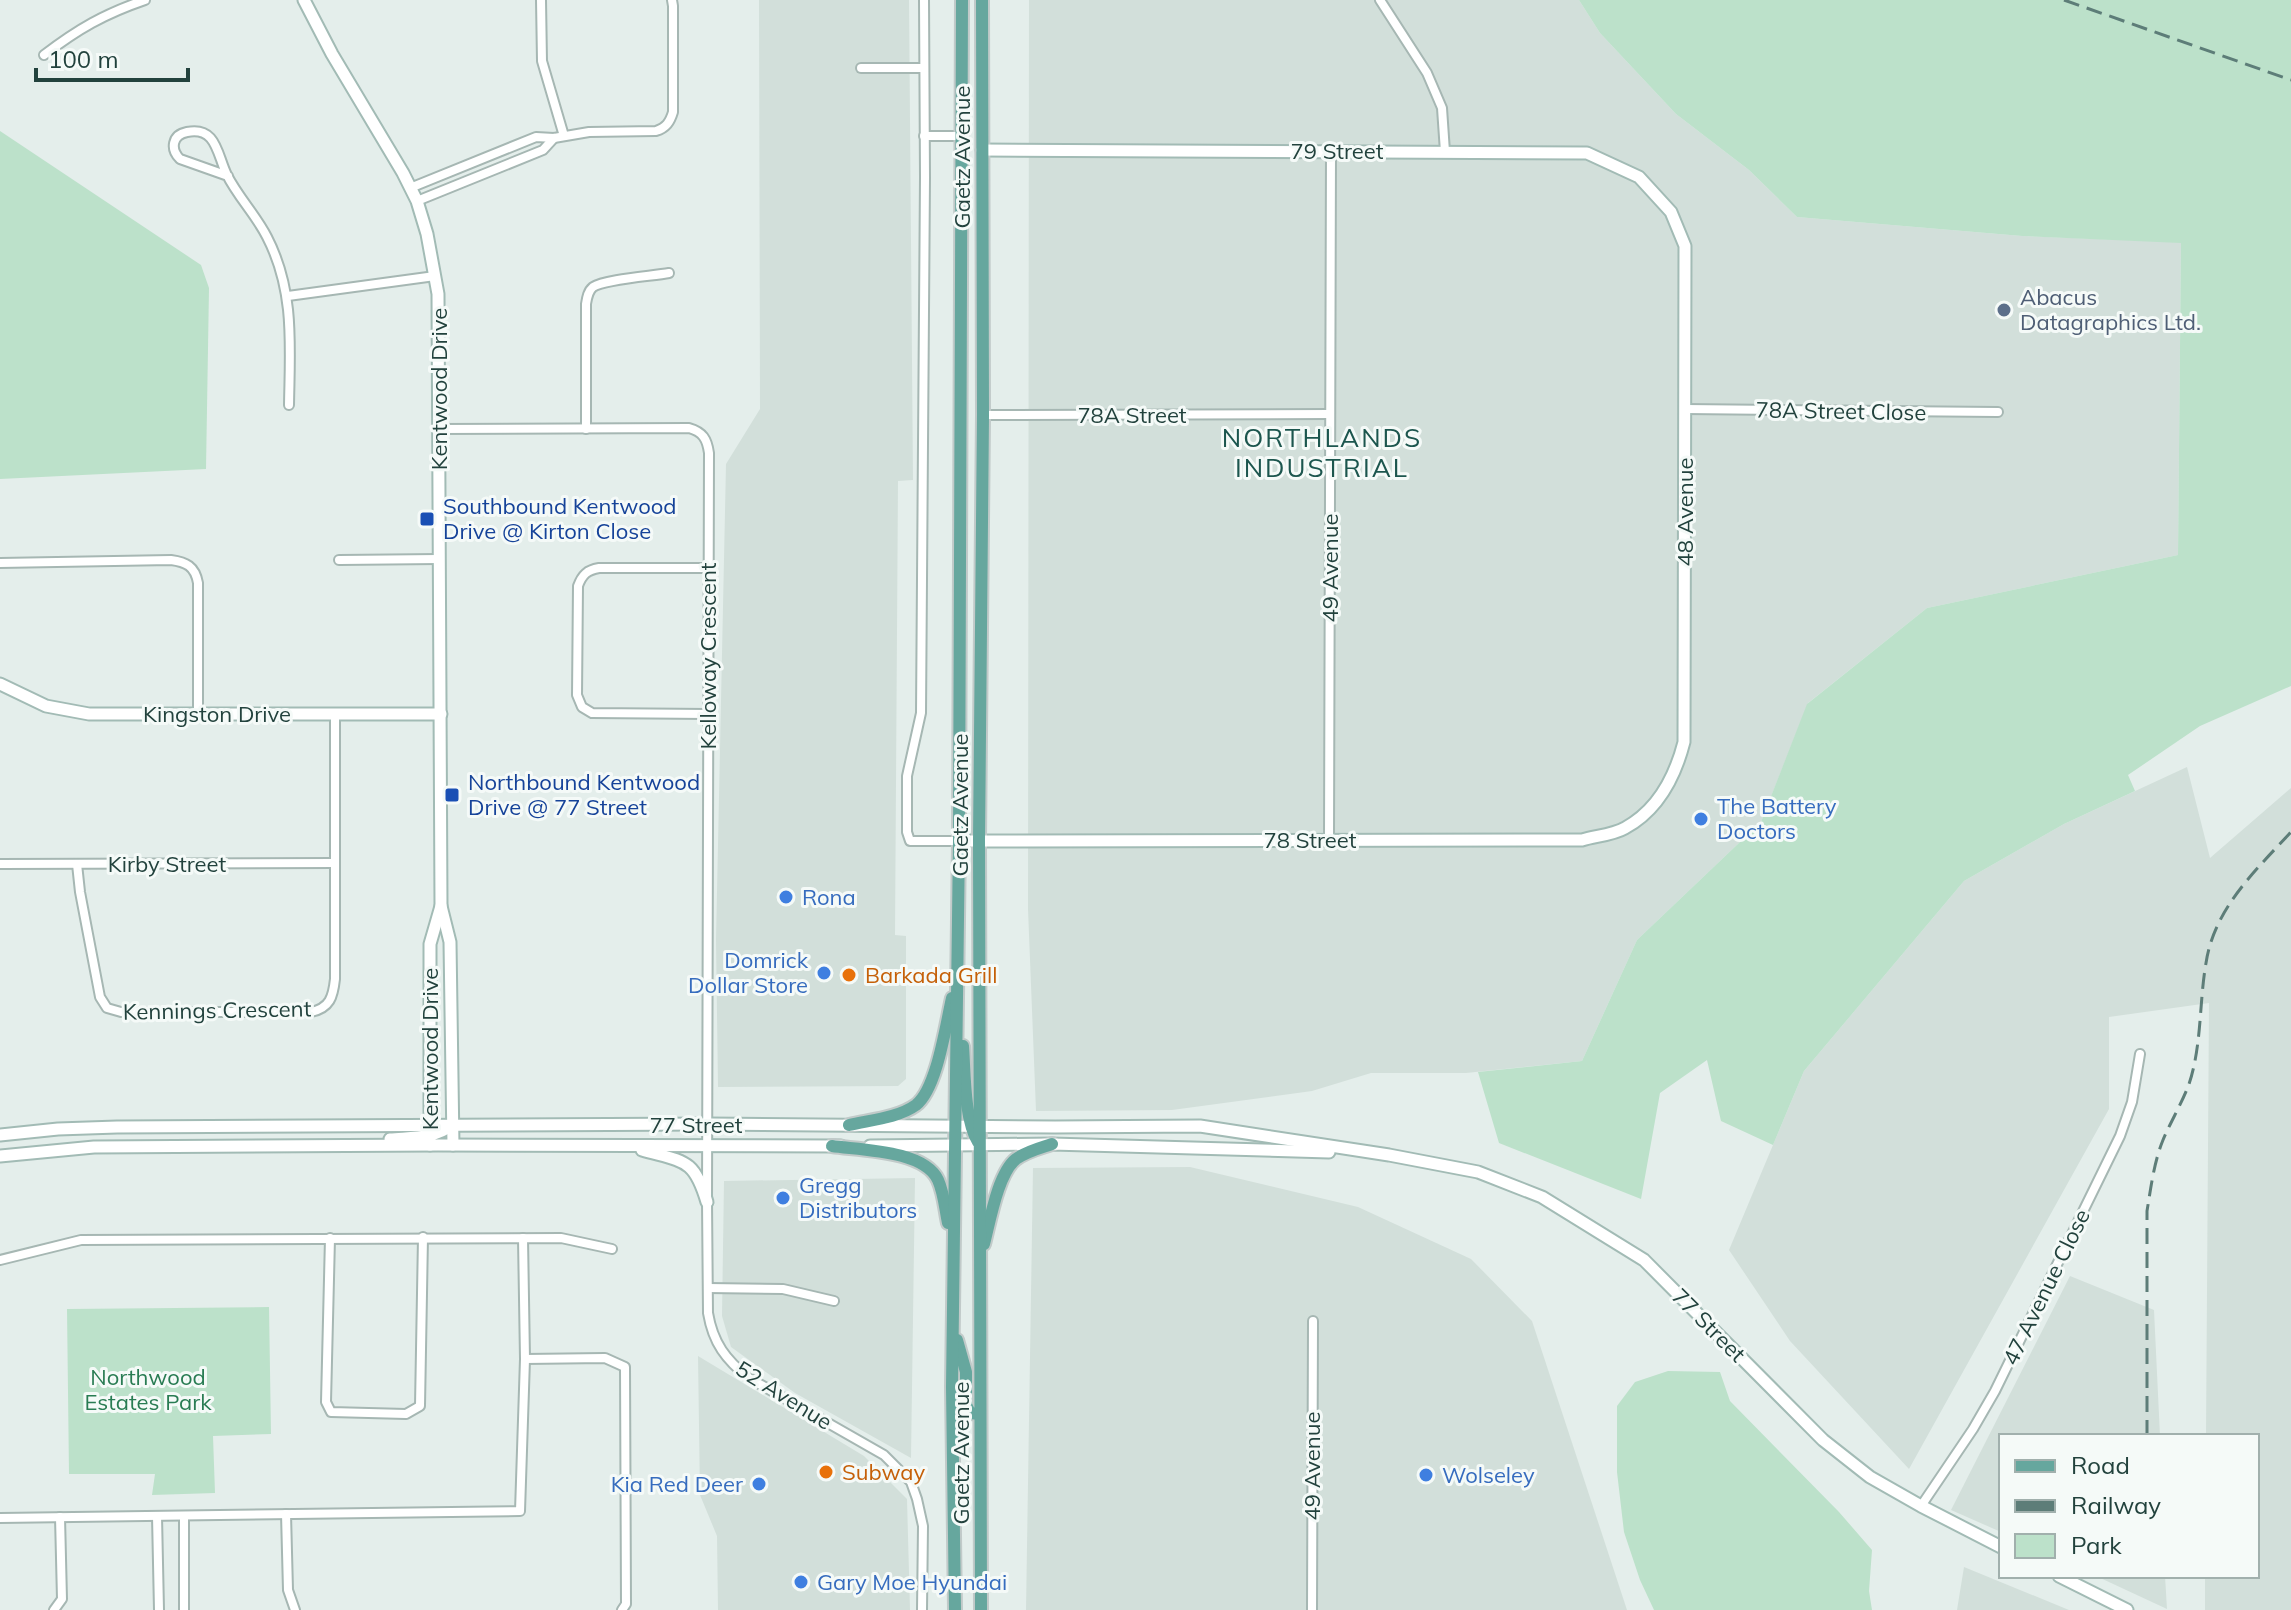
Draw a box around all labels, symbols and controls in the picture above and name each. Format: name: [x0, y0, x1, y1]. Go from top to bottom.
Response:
scale bar: [36, 32, 188, 82]
text: 100 m: [48, 44, 119, 74]
street label: Gaetz Avenue: [948, 86, 976, 228]
street label: 79 Street: [1291, 137, 1384, 165]
place label: Abacus Datagraphics Ltd.: [2020, 283, 2201, 336]
marker: Abacus Datagraphics Ltd.: [1995, 301, 2013, 319]
street label: Kentwood Drive: [425, 308, 453, 470]
street label: 78A Street Close: [1755, 396, 1927, 426]
street label: 78A Street: [1077, 401, 1187, 429]
district label: NORTHLANDS INDUSTRIAL: [1222, 421, 1422, 484]
street label: 48 Avenue: [1671, 458, 1699, 566]
place label: Southbound Kentwood Drive @ Kirton Close: [443, 492, 677, 545]
marker: Southbound Kentwood Drive @ Kirton Close: [418, 510, 436, 528]
street label: 49 Avenue: [1316, 514, 1344, 622]
street label: Kelloway Crescent: [694, 562, 722, 749]
street label: Kingston Drive: [143, 700, 291, 728]
street label: Gaetz Avenue: [946, 734, 974, 876]
place label: Northbound Kentwood Drive @ 77 Street: [468, 768, 700, 821]
marker: Northbound Kentwood Drive @ 77 Street: [443, 786, 461, 804]
place label: The Battery Doctors: [1717, 792, 1837, 845]
marker: The Battery Doctors: [1692, 810, 1710, 828]
street label: 78 Street: [1264, 826, 1357, 854]
street label: Kirby Street: [108, 850, 227, 878]
place label: Rona: [802, 883, 856, 911]
marker: Rona: [777, 888, 795, 906]
place label: Domrick Dollar Store: [688, 946, 809, 999]
place label: Barkada Grill: [865, 961, 998, 989]
marker: Domrick Dollar Store: [815, 964, 833, 982]
marker: Barkada Grill: [840, 966, 858, 984]
street label: Kentwood Drive: [416, 968, 444, 1130]
street label: Kennings Crescent: [123, 994, 312, 1026]
street label: 77 Street: [650, 1111, 743, 1139]
place label: Gregg Distributors: [799, 1171, 917, 1224]
marker: Gregg Distributors: [774, 1189, 792, 1207]
street label: 47 Avenue Close: [1996, 1204, 2096, 1370]
street label: 77 Street: [1666, 1282, 1752, 1368]
street label: 52 Avenue: [730, 1354, 838, 1436]
park label: Northwood Estates Park: [85, 1363, 212, 1416]
street label: Gaetz Avenue: [947, 1382, 975, 1524]
street label: 49 Avenue: [1298, 1412, 1326, 1520]
legend: [1999, 1434, 2259, 1578]
text: Road: [2071, 1450, 2130, 1480]
place label: Subway: [842, 1458, 925, 1486]
place label: Wolseley: [1442, 1461, 1535, 1489]
marker: Subway: [817, 1463, 835, 1481]
marker: Wolseley: [1417, 1466, 1435, 1484]
place label: Kia Red Deer: [611, 1470, 743, 1498]
marker: Kia Red Deer: [750, 1475, 768, 1493]
text: Railway: [2071, 1490, 2161, 1520]
text: Park: [2071, 1530, 2122, 1560]
place label: Gary Moe Hyundai: [817, 1568, 1007, 1596]
marker: Gary Moe Hyundai: [792, 1573, 810, 1591]

